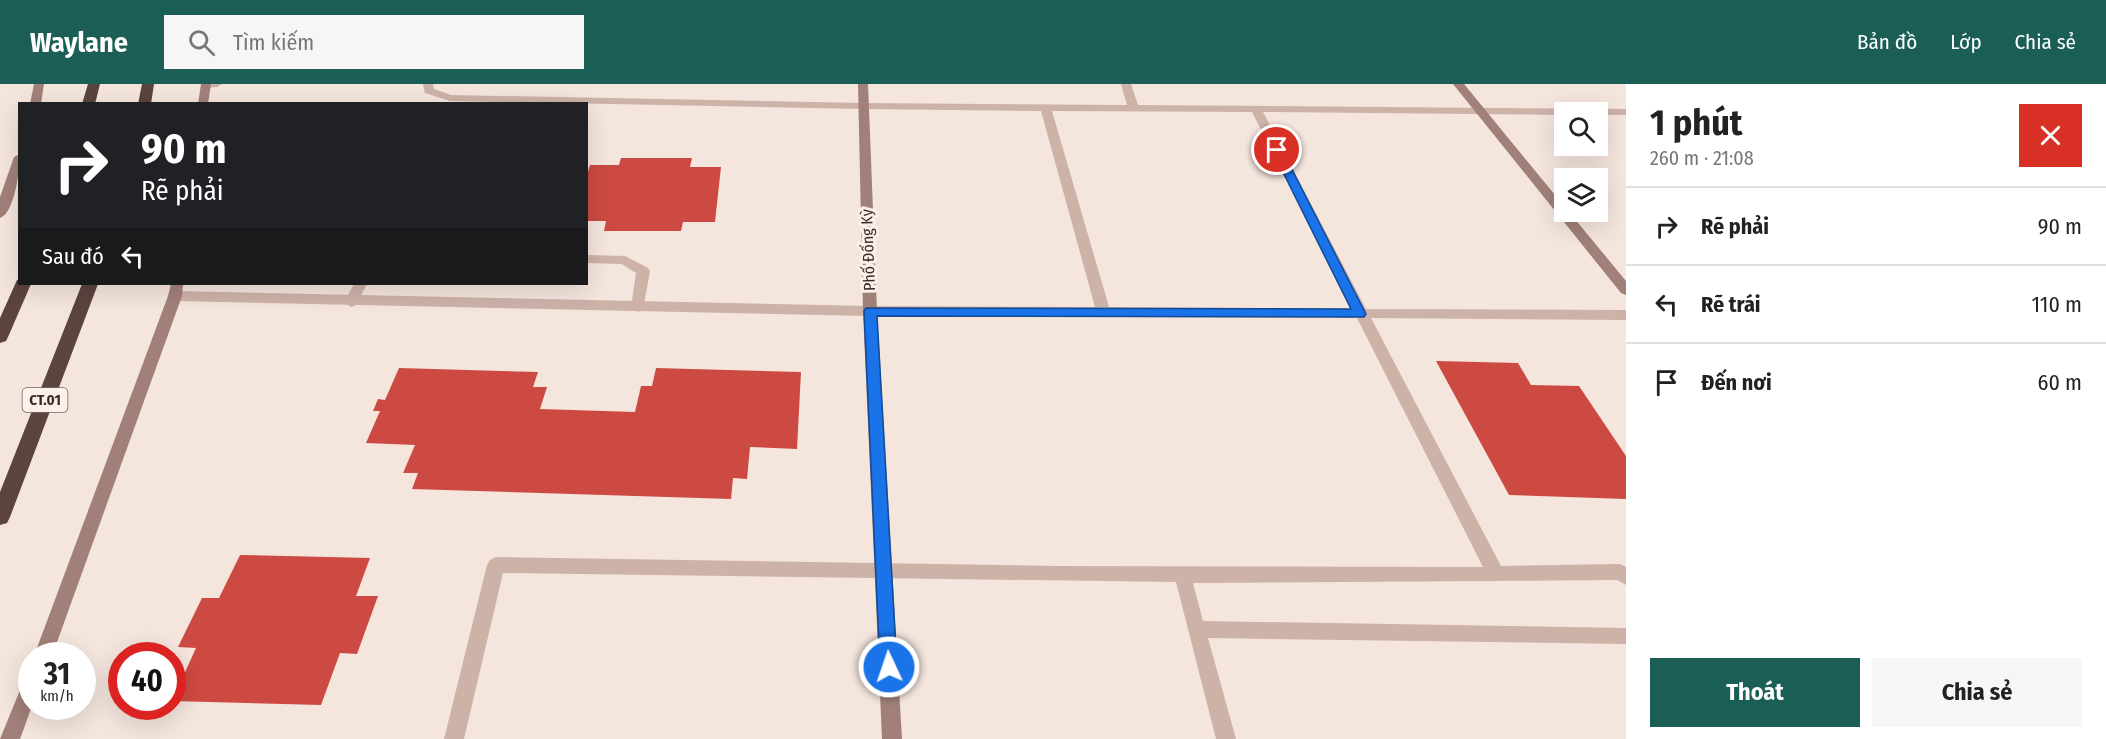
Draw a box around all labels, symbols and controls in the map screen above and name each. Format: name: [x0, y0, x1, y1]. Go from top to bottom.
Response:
search box: [164, 15, 584, 69]
text: Waylane: [30, 26, 128, 59]
icon: search: [185, 26, 218, 59]
text: Tìm kiếm: [233, 29, 314, 56]
text: Bản đồ: [1857, 29, 1917, 55]
text: Lớp: [1950, 29, 1982, 55]
text: Chia sẻ: [2015, 29, 2076, 55]
text: 1 phút: [1650, 101, 1742, 145]
map controls: [1554, 102, 1608, 222]
button: search: [1554, 102, 1608, 156]
button: close: [2019, 104, 2082, 167]
text: 90 m: [141, 124, 226, 174]
pin: [1251, 124, 1302, 175]
icon: right: [42, 126, 120, 204]
icon: arrive: [1260, 133, 1293, 166]
text: 260 m · 21:08: [1650, 146, 1754, 170]
button: layers: [1554, 168, 1608, 222]
text: Rẽ phải: [141, 175, 224, 207]
street label: Phố Đống Kỳ: [856, 208, 879, 291]
icon: right: [1650, 210, 1683, 243]
text: Rẽ phải: [1701, 213, 1769, 240]
text: 90 m: [2038, 213, 2082, 240]
icon: left: [116, 240, 149, 273]
text: Sau đó: [42, 243, 104, 270]
icon: left: [1650, 288, 1683, 321]
text: Rẽ trái: [1701, 291, 1761, 318]
text: 110 m: [2032, 291, 2082, 318]
icon: arrive: [1650, 366, 1683, 399]
text: Đến nơi: [1701, 369, 1772, 396]
text: 60 m: [2038, 369, 2082, 396]
road number: CT.01: [22, 388, 68, 412]
position arrow: [857, 635, 921, 699]
speed limit sign: 40: [108, 642, 186, 720]
text: 31: [44, 656, 70, 692]
button: Thoát: [1650, 658, 1860, 727]
button: Chia sẻ: [1872, 658, 2082, 727]
text: km/h: [40, 687, 74, 705]

